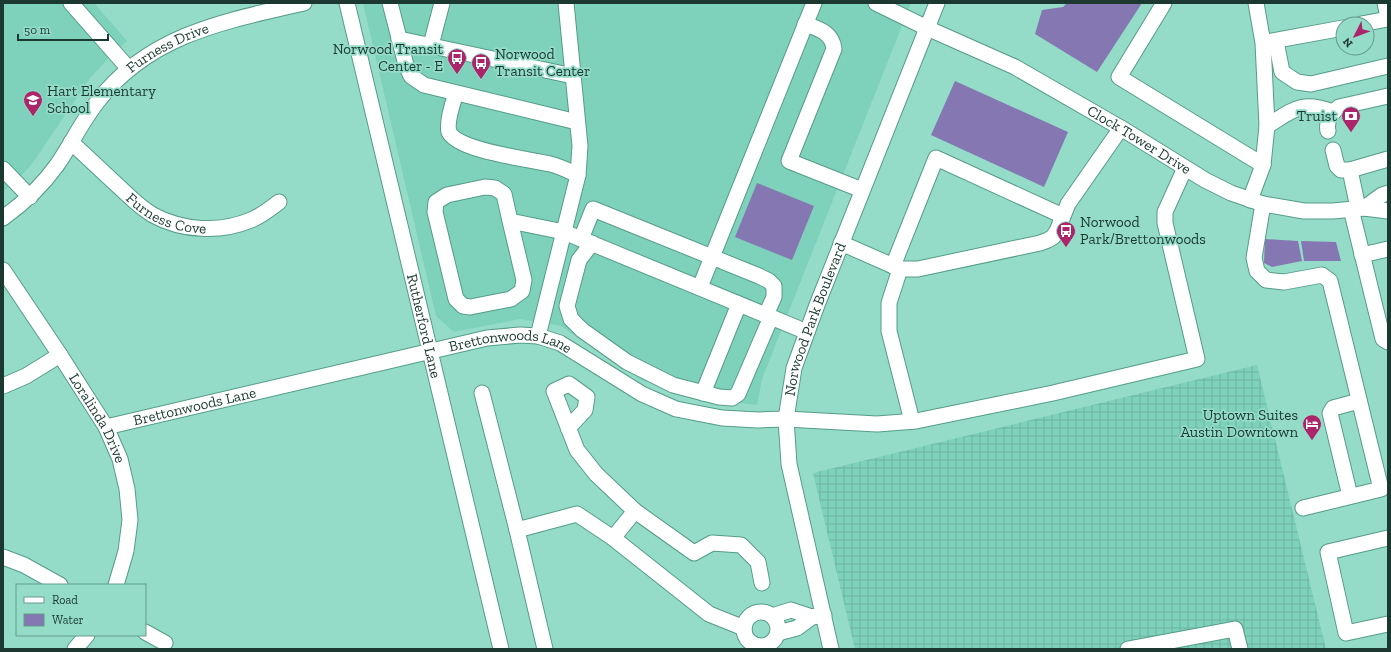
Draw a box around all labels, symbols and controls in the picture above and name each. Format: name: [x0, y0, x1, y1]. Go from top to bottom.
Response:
scale bar: [18, 16, 108, 42]
north arrow: [1335, 16, 1375, 56]
street label: Furness Drive: [123, 19, 211, 77]
text: 50 m: [24, 23, 51, 37]
text: N: [1340, 34, 1356, 50]
place label: Norwood Transit Center - E: [333, 40, 443, 75]
place label: Norwood Transit Center: [495, 45, 590, 80]
bus stop icon: Norwood Transit Center - E: [446, 47, 468, 75]
bus stop icon: Norwood Transit Center: [470, 52, 492, 80]
place label: Hart Elementary School: [47, 82, 156, 117]
school or university icon: Hart Elementary School: [22, 89, 44, 117]
street label: Clock Tower Drive: [1084, 101, 1194, 178]
bank icon: Truist: [1340, 105, 1362, 133]
place label: Truist: [1297, 107, 1337, 125]
street label: Furness Cove: [122, 189, 207, 238]
place label: Norwood Park/Brettonwoods: [1080, 213, 1206, 248]
bus stop icon: Norwood Park/Brettonwoods: [1055, 220, 1077, 248]
street label: Norwood Park Boulevard: [781, 239, 850, 397]
street label: Rutherford Lane: [403, 272, 445, 380]
street label: Brettonwoods Lane: [447, 326, 575, 357]
street label: Loralinda Drive: [65, 370, 130, 465]
street label: Brettonwoods Lane: [131, 383, 258, 429]
place label: Uptown Suites Austin Downtown: [1180, 406, 1298, 441]
hotel icon: Uptown Suites Austin Downtown: [1301, 413, 1323, 441]
legend: [16, 584, 146, 636]
text: Road: [52, 593, 78, 607]
text: Water: [52, 613, 84, 627]

